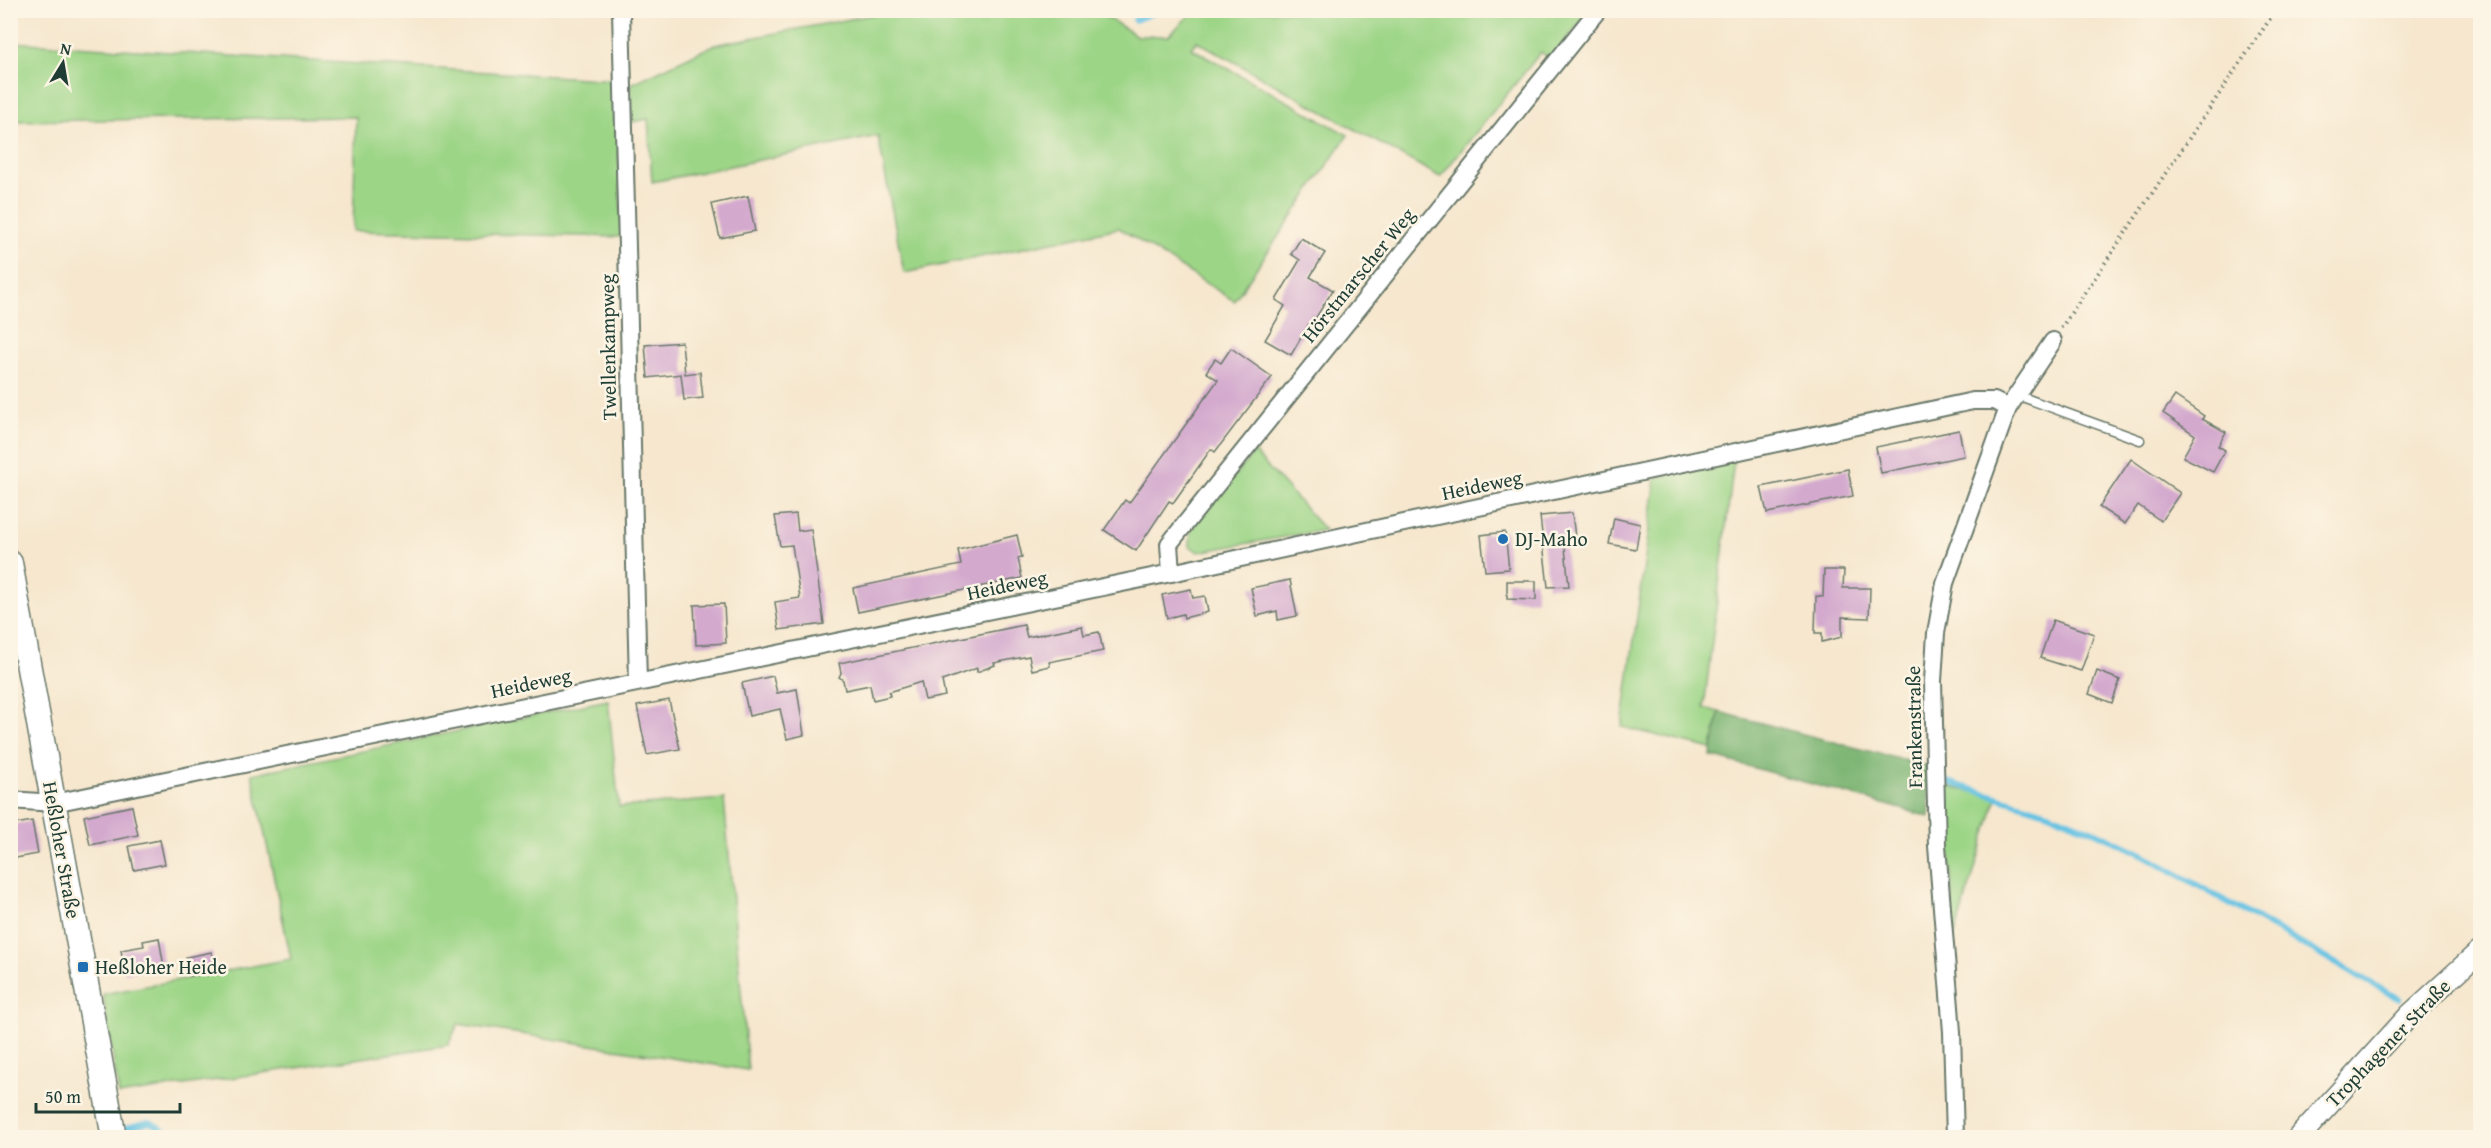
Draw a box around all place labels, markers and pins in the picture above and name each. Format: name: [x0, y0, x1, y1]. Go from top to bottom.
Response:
place label: DJ-Maho: [1515, 524, 1588, 553]
marker: DJ-Maho: [1496, 532, 1510, 546]
place label: Heßloher Heide: [95, 952, 227, 981]
marker: Heßloher Heide: [76, 960, 90, 974]

